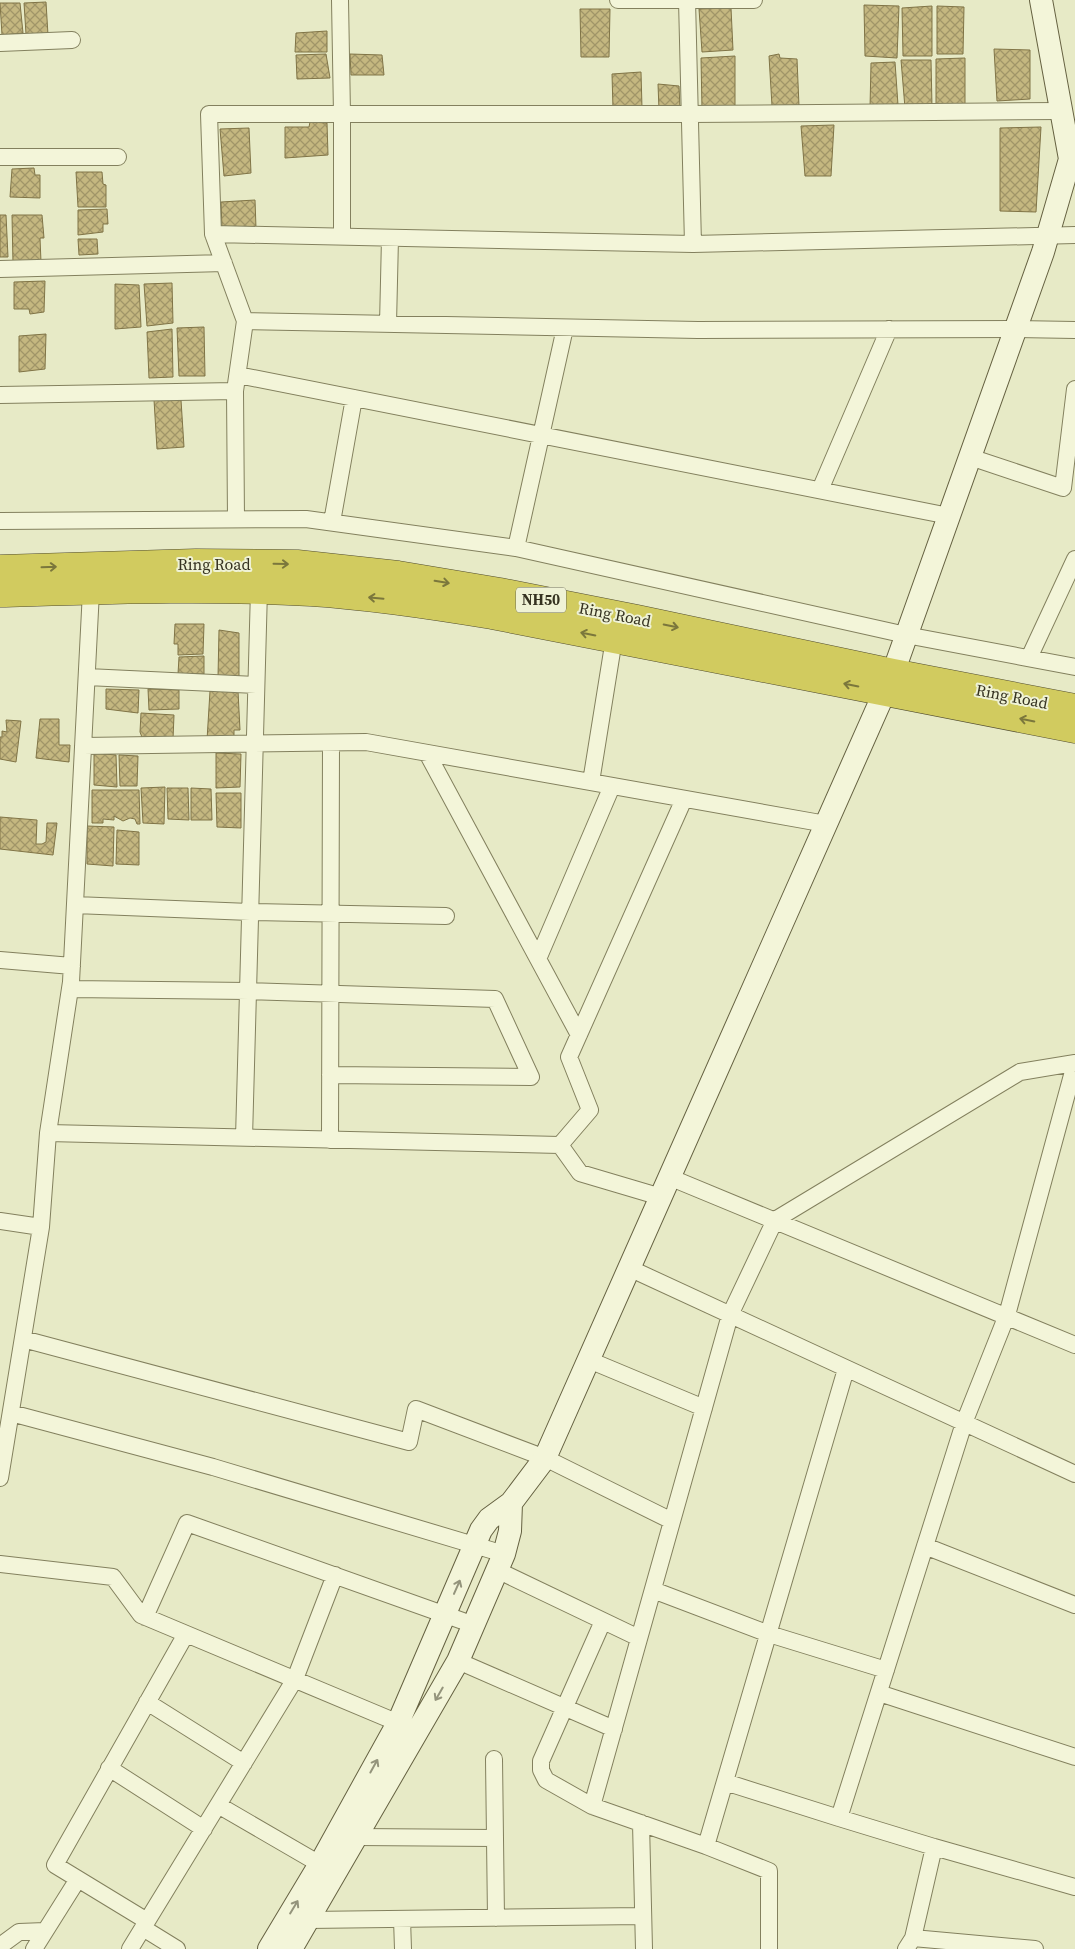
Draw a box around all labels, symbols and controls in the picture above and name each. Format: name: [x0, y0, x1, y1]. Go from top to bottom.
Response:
street label: Ring Road: [177, 553, 251, 575]
one-way arrow: [272, 559, 289, 569]
one-way arrow: [40, 563, 56, 572]
one-way arrow: [434, 578, 450, 588]
road number: NH50: [516, 588, 566, 612]
one-way arrow: [368, 593, 384, 603]
street label: Ring Road: [577, 596, 653, 632]
one-way arrow: [662, 621, 678, 631]
one-way arrow: [580, 628, 596, 638]
street label: Ring Road: [974, 678, 1050, 714]
one-way arrow: [843, 679, 859, 689]
one-way arrow: [1020, 714, 1036, 724]
one-way arrow: [452, 1580, 462, 1595]
one-way arrow: [434, 1687, 444, 1702]
one-way arrow: [370, 1759, 380, 1774]
one-way arrow: [290, 1901, 300, 1915]

